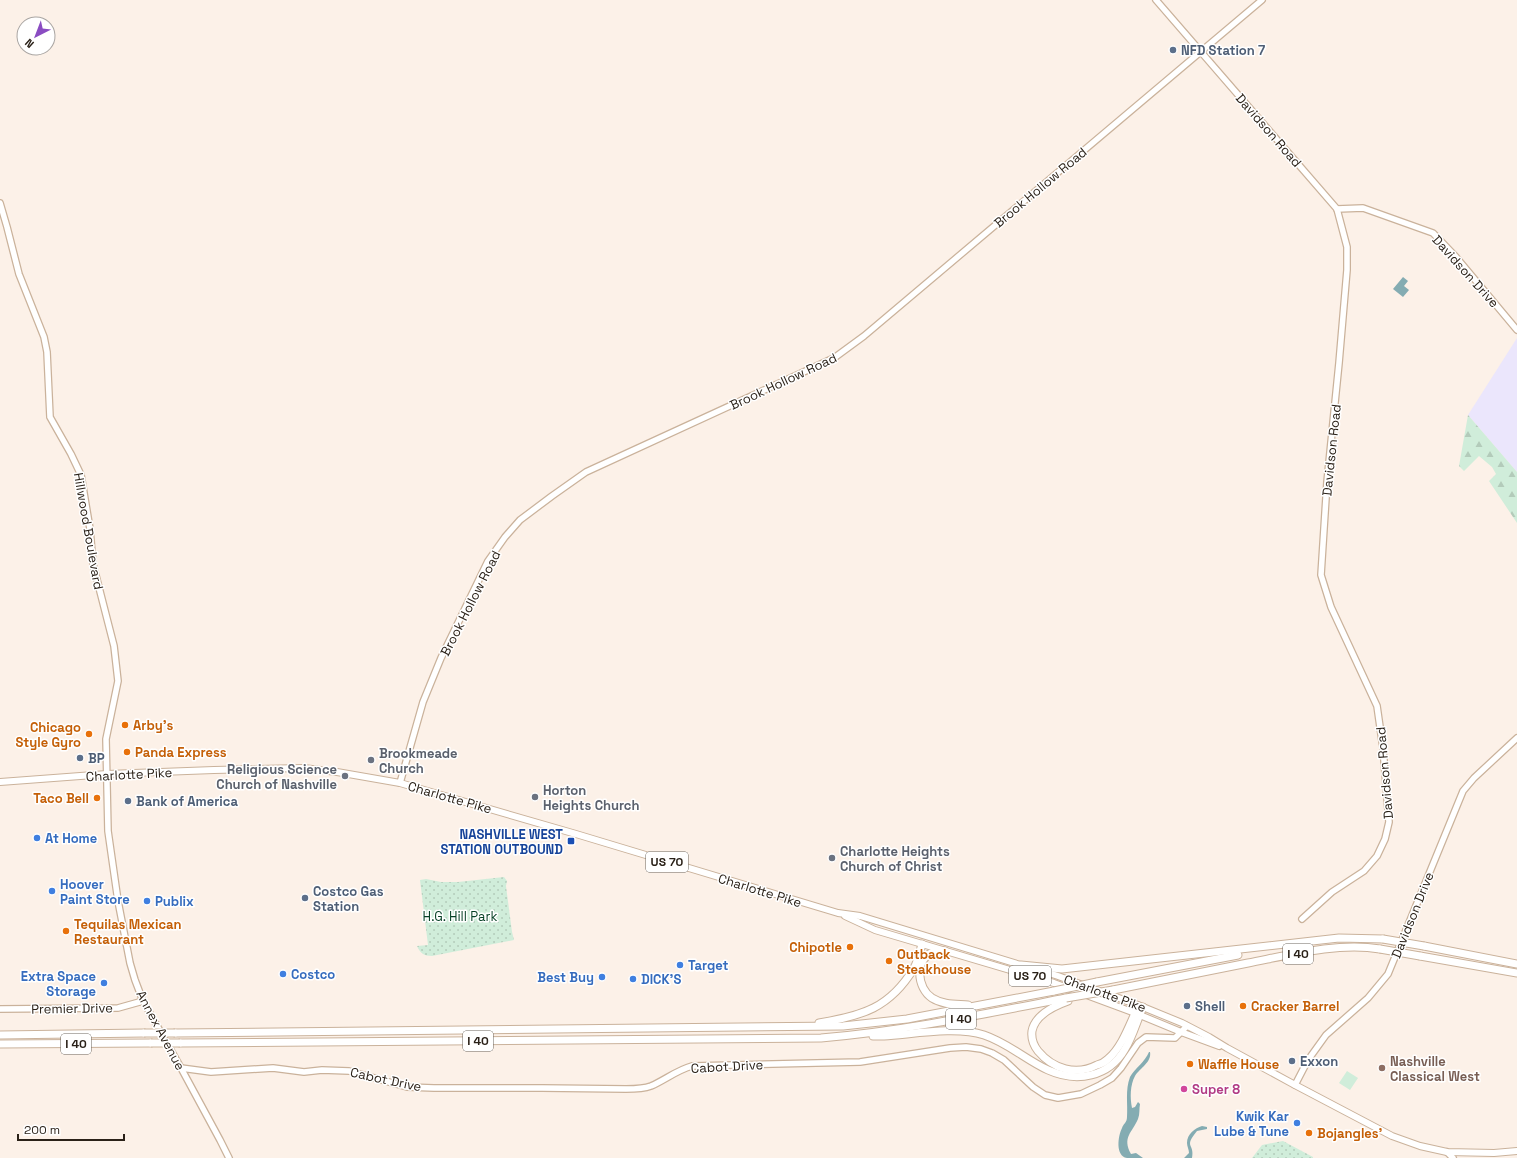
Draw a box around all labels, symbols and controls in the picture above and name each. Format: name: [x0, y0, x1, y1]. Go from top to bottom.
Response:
north arrow: [16, 16, 56, 56]
text: N: [22, 36, 37, 51]
place label: NFD Station 7: [1181, 42, 1265, 59]
marker: NFD Station 7: [1168, 45, 1178, 55]
street label: Davidson Road: [1232, 90, 1305, 171]
street label: Brook Hollow Road: [990, 144, 1090, 231]
street label: Davidson Drive: [1429, 232, 1503, 311]
street label: Brook Hollow Road: [727, 349, 839, 414]
street label: Davidson Road: [1318, 403, 1345, 497]
street label: Hillwood Boulevard: [70, 471, 107, 591]
street label: Brook Hollow Road: [437, 548, 504, 659]
place label: Arby's: [133, 717, 173, 734]
place label: Chicago Style Gyro: [15, 719, 81, 751]
marker: Arby's: [120, 720, 130, 730]
street label: Davidson Road: [1372, 726, 1397, 820]
marker: Chicago Style Gyro: [84, 729, 94, 739]
place label: Panda Express: [135, 744, 227, 761]
place label: Brookmeade Church: [379, 745, 458, 777]
marker: Panda Express: [122, 747, 132, 757]
place label: BP: [88, 750, 105, 767]
marker: BP: [75, 753, 85, 763]
marker: Brookmeade Church: [366, 755, 376, 765]
place label: Religious Science Church of Nashville: [216, 761, 337, 793]
street label: Charlotte Pike: [85, 764, 173, 785]
marker: Religious Science Church of Nashville: [340, 771, 350, 781]
street label: Charlotte Pike: [406, 777, 494, 818]
place label: Horton Heights Church: [543, 782, 639, 814]
place label: Taco Bell: [33, 790, 89, 807]
marker: Horton Heights Church: [530, 792, 540, 802]
marker: Taco Bell: [92, 793, 102, 803]
place label: Bank of America: [136, 793, 238, 810]
marker: Bank of America: [123, 796, 133, 806]
place label: NASHVILLE WEST STATION OUTBOUND: [441, 826, 563, 858]
place label: At Home: [45, 830, 97, 847]
marker: At Home: [32, 833, 42, 843]
marker: NASHVILLE WEST STATION OUTBOUND: [566, 836, 576, 846]
place label: Charlotte Heights Church of Christ: [840, 843, 950, 875]
road number: US 70: [646, 852, 688, 872]
marker: Charlotte Heights Church of Christ: [827, 853, 837, 863]
street label: Charlotte Pike: [716, 870, 804, 911]
street label: Davidson Drive: [1387, 870, 1438, 961]
place label: Hoover Paint Store: [60, 876, 130, 908]
place label: Costco Gas Station: [313, 883, 384, 915]
marker: Hoover Paint Store: [47, 886, 57, 896]
place label: Publix: [155, 893, 194, 910]
marker: Costco Gas Station: [300, 893, 310, 903]
marker: Publix: [142, 896, 152, 906]
park label: H.G. Hill Park: [423, 908, 497, 925]
place label: Tequilas Mexican Restaurant: [74, 916, 182, 948]
marker: Tequilas Mexican Restaurant: [61, 926, 71, 936]
place label: Chipotle: [789, 939, 842, 956]
marker: Chipotle: [845, 942, 855, 952]
road number: I 40: [1283, 944, 1313, 964]
place label: Outback Steakhouse: [897, 946, 971, 978]
marker: Outback Steakhouse: [884, 956, 894, 966]
place label: Target: [688, 957, 729, 974]
marker: Target: [675, 960, 685, 970]
place label: Costco: [291, 966, 335, 983]
road number: US 70: [1009, 966, 1051, 986]
place label: Extra Space Storage: [21, 968, 96, 1000]
marker: Costco: [278, 969, 288, 979]
place label: Best Buy: [537, 969, 594, 986]
place label: DICK’S: [641, 971, 681, 988]
street label: Charlotte Pike: [1061, 971, 1148, 1016]
marker: Best Buy: [597, 972, 607, 982]
marker: DICK’S: [628, 974, 638, 984]
marker: Extra Space Storage: [99, 978, 109, 988]
street label: Annex Avenue: [132, 987, 189, 1073]
place label: Shell: [1195, 998, 1225, 1015]
place label: Cracker Barrel: [1251, 998, 1339, 1015]
street label: Premier Drive: [31, 999, 113, 1018]
marker: Shell: [1182, 1001, 1192, 1011]
marker: Cracker Barrel: [1238, 1001, 1248, 1011]
road number: I 40: [946, 1009, 976, 1029]
road number: I 40: [463, 1031, 493, 1051]
road number: I 40: [61, 1034, 91, 1054]
place label: Exxon: [1300, 1053, 1338, 1070]
place label: Nashville Classical West: [1390, 1053, 1480, 1085]
street label: Cabot Drive: [690, 1056, 764, 1077]
place label: Waffle House: [1198, 1056, 1279, 1073]
marker: Exxon: [1287, 1056, 1297, 1066]
marker: Waffle House: [1185, 1059, 1195, 1069]
marker: Nashville Classical West: [1377, 1063, 1387, 1073]
street label: Cabot Drive: [349, 1064, 423, 1095]
place label: Super 8: [1192, 1081, 1240, 1098]
marker: Super 8: [1179, 1084, 1189, 1094]
place label: Kwik Kar Lube & Tune: [1214, 1108, 1289, 1140]
scale bar: [18, 1116, 124, 1142]
marker: Kwik Kar Lube & Tune: [1292, 1118, 1302, 1128]
text: 200 m: [24, 1122, 60, 1138]
place label: Bojangles': [1317, 1125, 1382, 1142]
marker: Bojangles': [1304, 1128, 1314, 1138]

